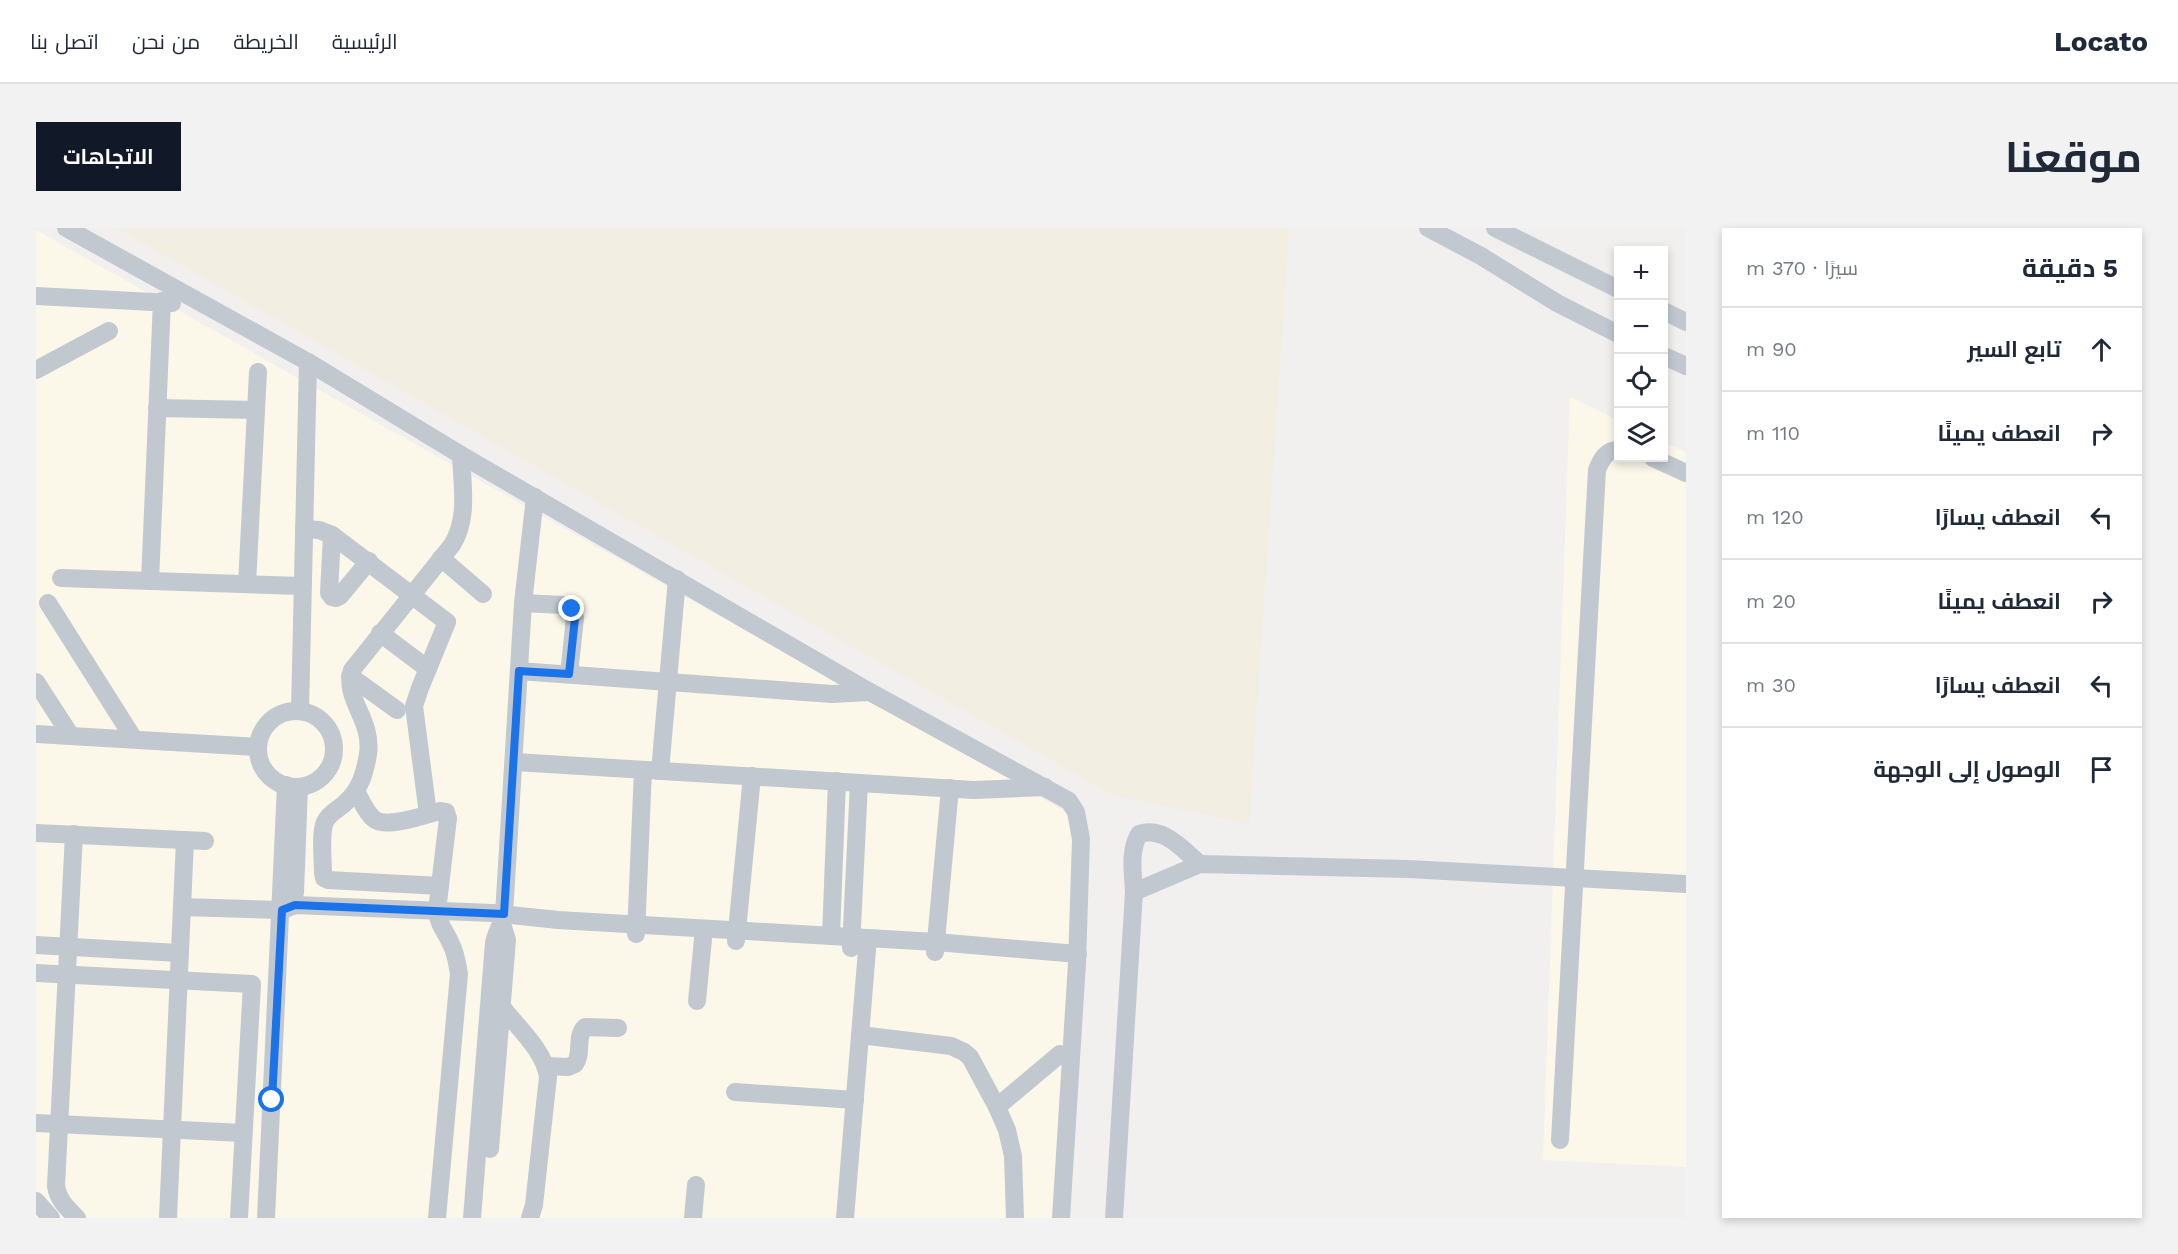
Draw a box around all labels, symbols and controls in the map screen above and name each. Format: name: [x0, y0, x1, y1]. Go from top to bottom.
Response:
text: Locato: [2054, 25, 2148, 58]
text: اتصل بنا: [30, 29, 99, 54]
text: من نحن: [132, 29, 200, 54]
text: الخريطة: [233, 29, 299, 54]
text: الرئيسية: [332, 29, 398, 54]
button: الاتجاهات: [36, 122, 181, 191]
text: موقعنا: [2005, 133, 2142, 182]
map controls: [1614, 246, 1668, 462]
button: +: [1614, 246, 1668, 300]
text: 5 دقيقة: [2022, 253, 2118, 283]
text: سيرًا · 370 m: [1746, 256, 1858, 280]
button: −: [1614, 300, 1668, 354]
icon: ahead: [2085, 333, 2118, 366]
text: 90 m: [1746, 337, 1797, 361]
text: تابع السير: [1967, 337, 2061, 362]
button: locate: [1614, 354, 1668, 408]
button: layers: [1614, 408, 1668, 462]
icon: right: [2085, 417, 2118, 450]
text: 110 m: [1746, 421, 1800, 445]
text: انعطف يمينًا: [1937, 421, 2061, 446]
icon: left: [2085, 501, 2118, 534]
text: 120 m: [1746, 505, 1804, 529]
text: انعطف يسارًا: [1935, 505, 2061, 530]
icon: right: [2085, 585, 2118, 618]
text: 20 m: [1746, 589, 1796, 613]
text: انعطف يمينًا: [1937, 589, 2061, 614]
route end: [558, 595, 584, 621]
icon: left: [2085, 669, 2118, 702]
text: 30 m: [1746, 673, 1796, 697]
text: انعطف يسارًا: [1935, 673, 2061, 698]
icon: arrive: [2085, 753, 2118, 786]
text: الوصول إلى الوجهة: [1873, 757, 2061, 782]
route start: [258, 1086, 284, 1112]

